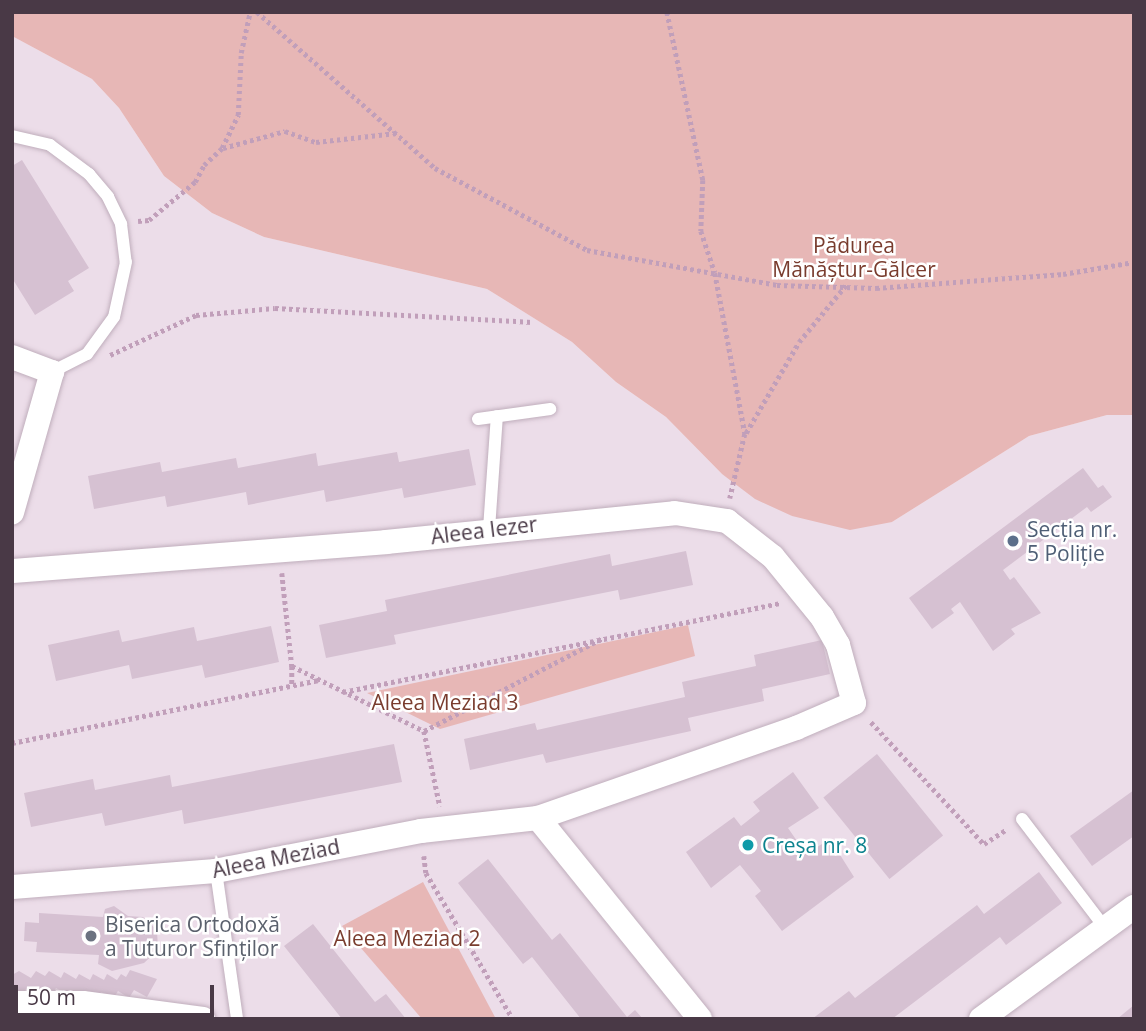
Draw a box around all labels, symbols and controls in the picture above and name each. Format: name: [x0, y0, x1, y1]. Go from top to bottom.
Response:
park label: Pădurea Mănăștur-Gălcer: [772, 232, 936, 282]
street label: Aleea Iezer: [429, 511, 539, 549]
place label: Secția nr. 5 Poliție: [1027, 516, 1117, 566]
marker: Secția nr. 5 Poliție: [1005, 533, 1021, 549]
park label: Aleea Meziad 3: [371, 689, 519, 715]
place label: Creșa nr. 8: [762, 832, 867, 858]
street label: Aleea Meziad: [210, 833, 342, 883]
marker: Creșa nr. 8: [740, 837, 756, 853]
place label: Biserica Ortodoxă a Tuturor Sfinților: [105, 911, 280, 961]
park label: Aleea Meziad 2: [333, 925, 481, 951]
marker: Biserica Ortodoxă a Tuturor Sfinților: [83, 928, 99, 944]
scale bar: [18, 972, 217, 1016]
text: 50 m: [27, 983, 76, 1011]

